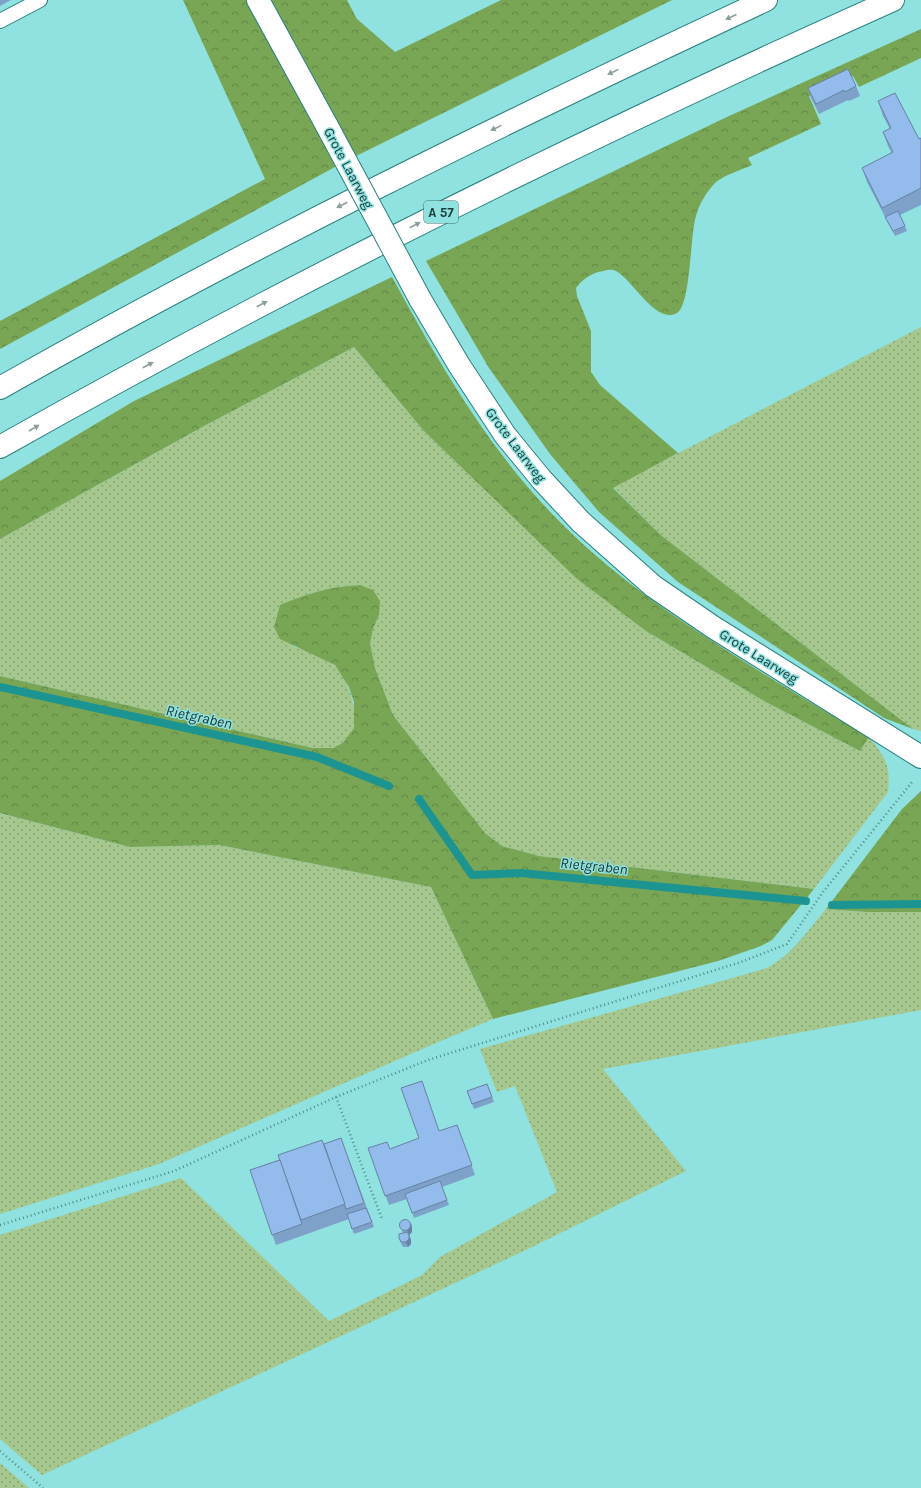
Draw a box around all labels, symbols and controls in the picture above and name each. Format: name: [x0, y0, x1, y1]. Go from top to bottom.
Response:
one-way arrow: [725, 13, 737, 20]
one-way arrow: [608, 69, 619, 75]
street label: Grote Laarweg: [320, 125, 377, 212]
one-way arrow: [490, 125, 502, 131]
road number: A 57: [424, 201, 458, 223]
one-way arrow: [337, 202, 348, 208]
one-way arrow: [410, 222, 421, 229]
one-way arrow: [256, 300, 268, 307]
one-way arrow: [142, 362, 154, 369]
street label: Grote Laarweg: [482, 404, 549, 486]
one-way arrow: [28, 425, 40, 432]
street label: Grote Laarweg: [716, 625, 801, 687]
water label: Rietgraben: [164, 701, 234, 733]
water label: Rietgraben: [559, 854, 629, 878]

